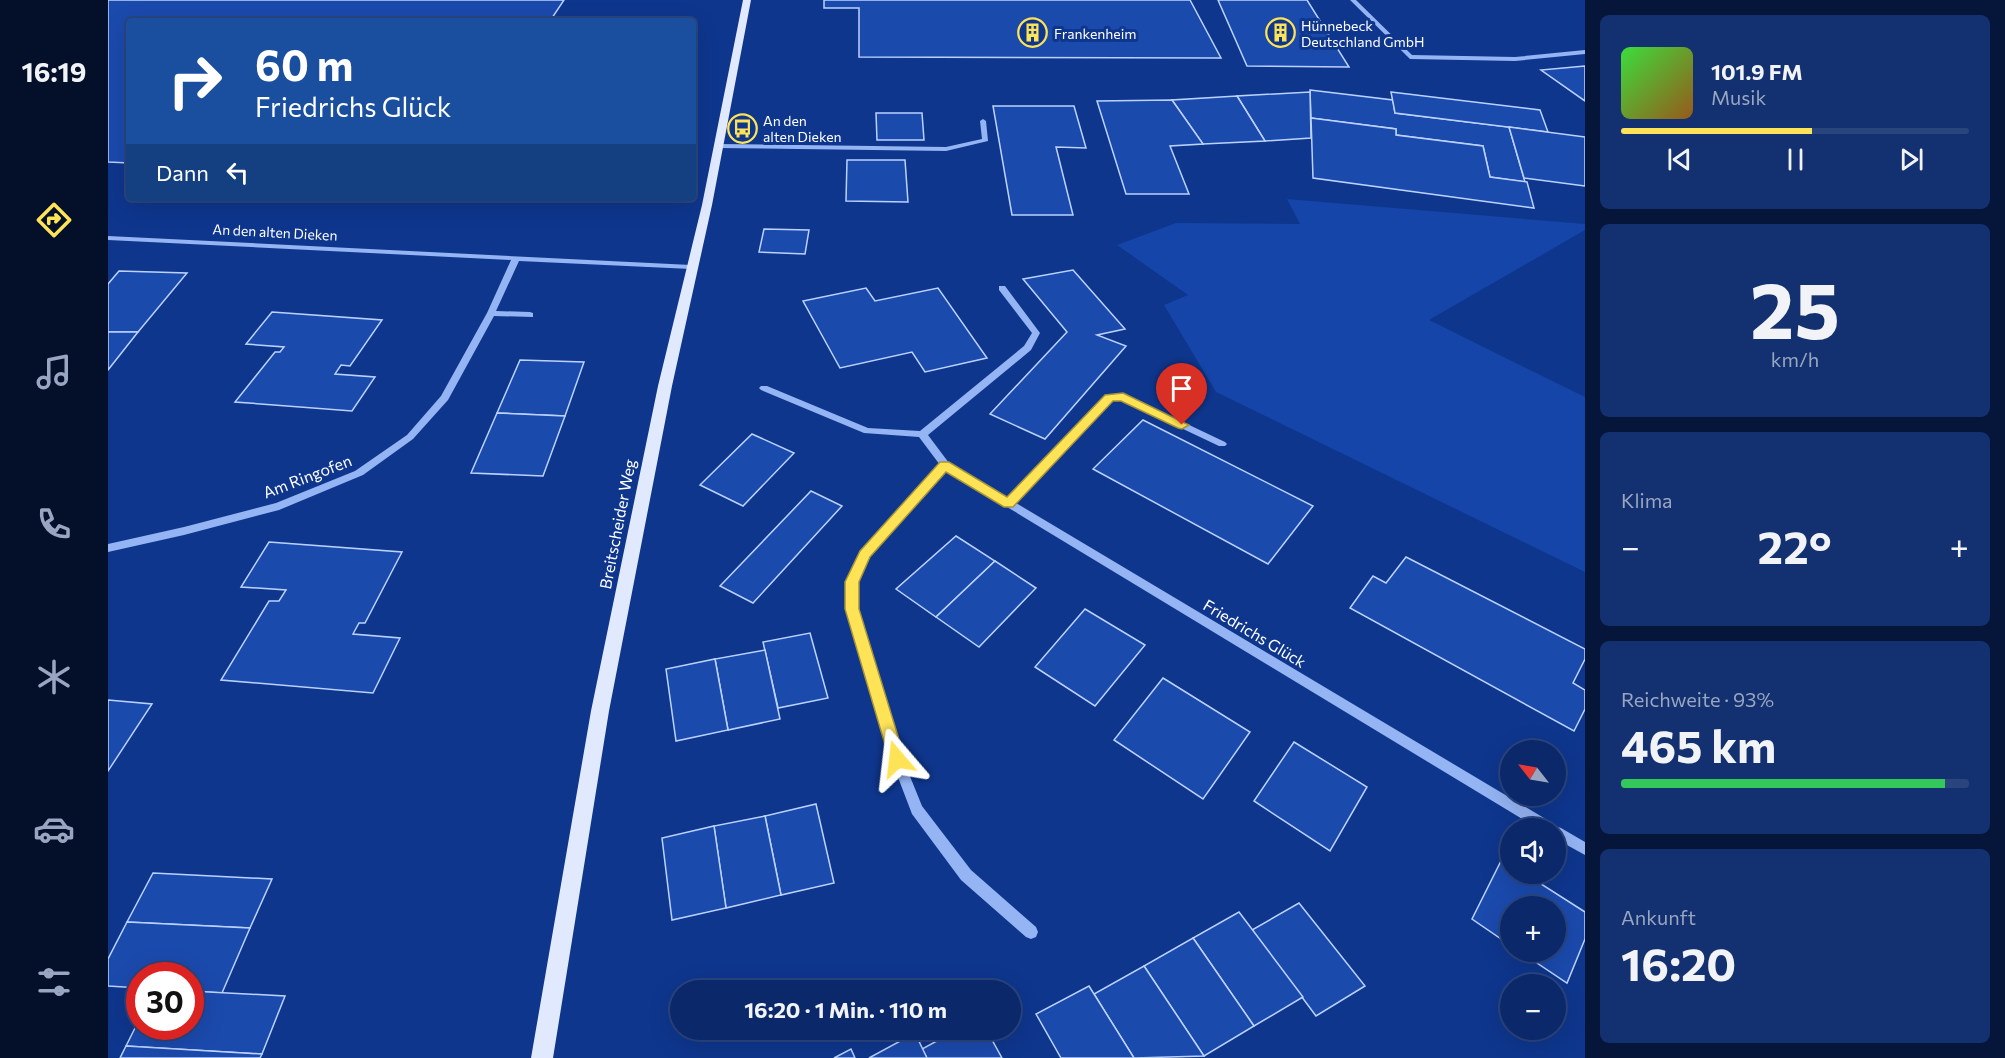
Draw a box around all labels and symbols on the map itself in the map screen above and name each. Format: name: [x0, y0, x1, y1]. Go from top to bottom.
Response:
building icon: Frankenheim: [1017, 17, 1049, 49]
building icon: Hünnebeck Deutschland GmbH: [1264, 17, 1296, 49]
place label: Hünnebeck Deutschland GmbH: [1301, 17, 1425, 50]
place label: Frankenheim: [1054, 25, 1137, 42]
bus stop icon: An den alten Dieken: [726, 112, 758, 144]
place label: An den alten Dieken: [763, 112, 842, 145]
street label: An den alten Dieken: [212, 220, 338, 244]
pin: [1156, 363, 1207, 425]
street label: Am Ringofen: [260, 450, 354, 502]
street label: Breitscheider Weg: [595, 457, 639, 591]
street label: Friedrichs Glück: [1200, 595, 1310, 671]
position arrow: [865, 727, 929, 791]
north arrow: [1500, 740, 1566, 806]
speed limit sign: 30: [126, 962, 204, 1040]

